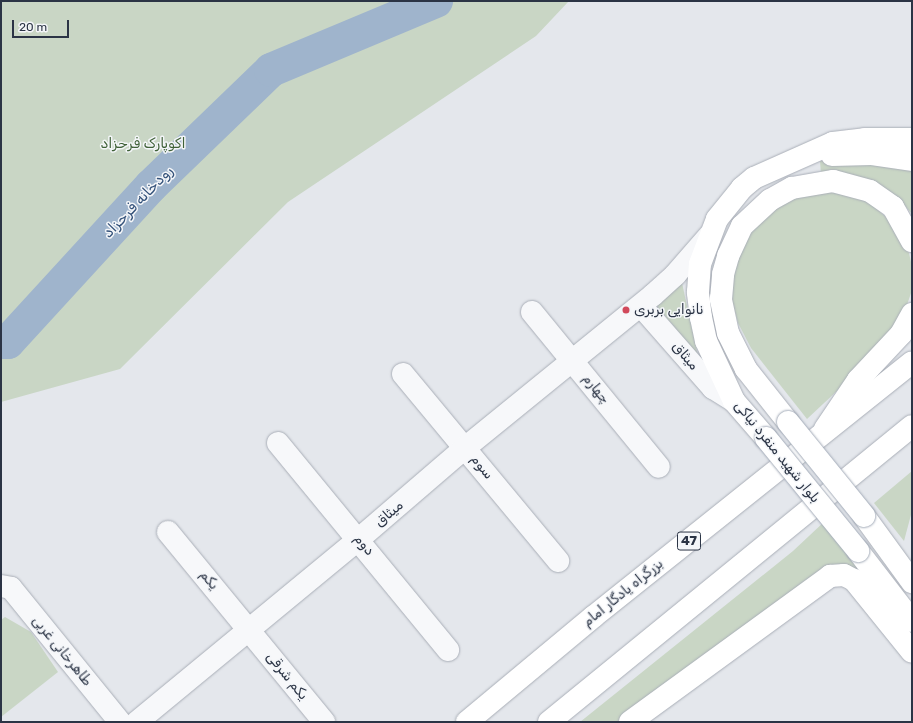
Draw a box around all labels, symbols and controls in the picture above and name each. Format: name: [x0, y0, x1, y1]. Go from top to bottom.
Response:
scale bar: [14, 12, 71, 38]
text: 20 m: [19, 20, 47, 34]
park label: اکوپارک فرحزاد: [101, 136, 185, 152]
water label: رودخانه فرحزاد: [99, 162, 177, 242]
place label: نانوایی بربری: [634, 302, 703, 318]
marker: نانوایی بربری: [621, 305, 631, 315]
street label: میثاق: [668, 338, 702, 374]
street label: چهارم: [579, 371, 613, 407]
street label: بلوار شهید منفرد نیاکی: [731, 397, 823, 507]
street label: سوم: [467, 451, 497, 483]
street label: میثاق: [371, 497, 407, 531]
road number: 47: [676, 530, 702, 552]
street label: دوم: [350, 531, 378, 559]
street label: بزرگراه یادگار امام: [579, 556, 667, 630]
street label: یکم: [196, 567, 222, 593]
street label: طاهرخانی غربی: [28, 612, 96, 690]
street label: یکم شرقی: [263, 649, 311, 703]

